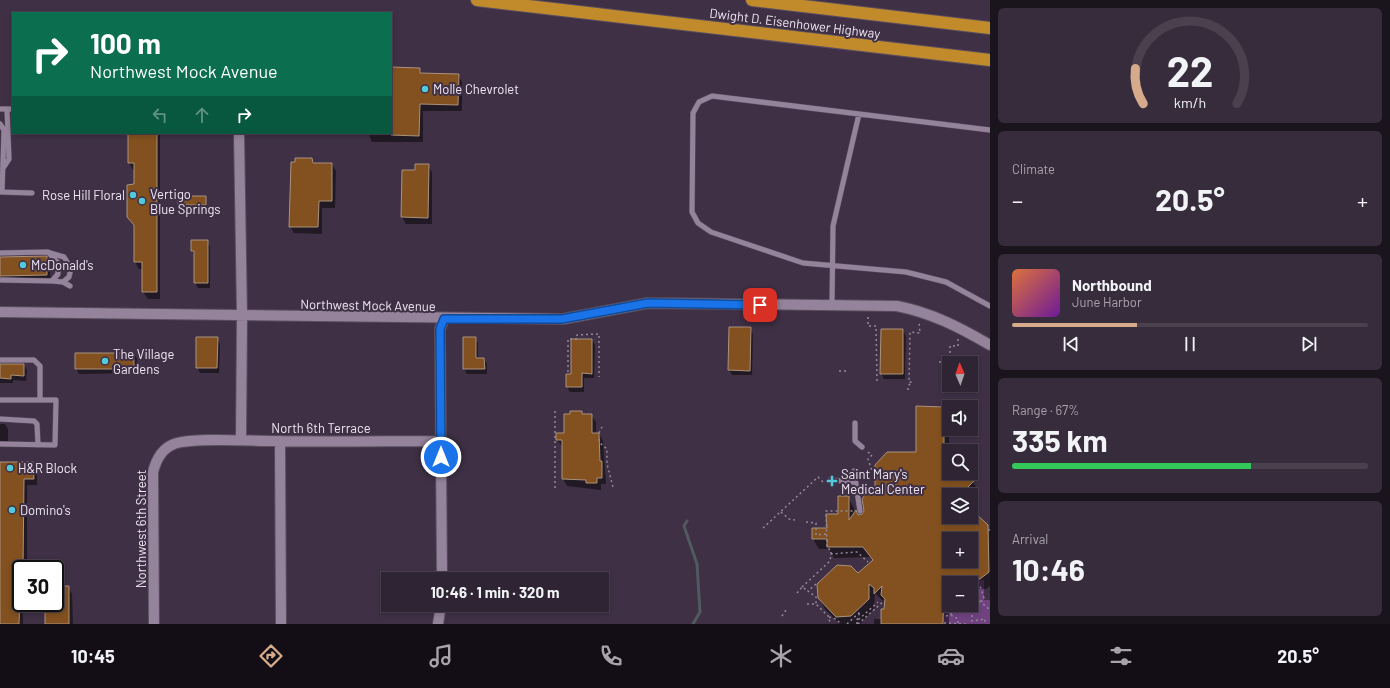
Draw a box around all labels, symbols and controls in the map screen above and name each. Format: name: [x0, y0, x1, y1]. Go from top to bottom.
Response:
street label: Dwight D. Eisenhower Highway: [709, 5, 881, 41]
text: 100 m: [90, 26, 161, 60]
icon: right: [24, 28, 76, 80]
text: 22: [1167, 44, 1213, 94]
text: Northwest Mock Avenue: [90, 60, 278, 82]
place label: Molle Chevrolet: [433, 81, 519, 97]
marker: Molle Chevrolet: [420, 84, 430, 94]
text: km/h: [1174, 93, 1206, 110]
icon: left: [149, 104, 171, 126]
icon: ahead: [191, 104, 213, 126]
icon: right: [233, 104, 255, 126]
text: Climate: [1012, 161, 1055, 177]
text: 20.5°: [1155, 181, 1225, 217]
place label: Vertigo Blue Springs: [150, 186, 221, 217]
place label: Rose Hill Floral: [42, 187, 125, 203]
text: −: [1012, 187, 1023, 213]
text: +: [1357, 187, 1368, 213]
marker: Rose Hill Floral: [128, 190, 138, 200]
marker: Vertigo Blue Springs: [137, 196, 147, 206]
place label: McDonald's: [31, 257, 94, 273]
marker: McDonald's: [18, 260, 28, 270]
text: Northbound: [1072, 276, 1152, 294]
pin: [743, 288, 777, 322]
icon: arrive: [749, 294, 771, 316]
text: June Harbor: [1072, 294, 1142, 310]
street label: Northwest Mock Avenue: [300, 296, 436, 314]
icon: previous: [1060, 333, 1082, 355]
icon: pause: [1179, 333, 1201, 355]
icon: next: [1298, 333, 1320, 355]
place label: The Village Gardens: [113, 346, 174, 377]
marker: The Village Gardens: [100, 356, 110, 366]
north arrow: [942, 356, 978, 392]
map controls: [942, 356, 978, 612]
button: sound: [942, 400, 978, 436]
text: Range · 67%: [1012, 402, 1079, 418]
street label: North 6th Terrace: [271, 420, 371, 436]
text: 335 km: [1012, 422, 1108, 458]
position arrow: [420, 436, 462, 478]
button: search: [942, 444, 978, 480]
place label: H&R Block: [18, 460, 78, 476]
marker: H&R Block: [5, 463, 15, 473]
place label: Saint Mary's Medical Center: [841, 466, 925, 497]
street label: Northwest 6th Street: [133, 470, 149, 588]
marker: Saint Mary's Medical Center: [826, 475, 838, 487]
button: layers: [942, 488, 978, 524]
place label: Domino's: [20, 502, 71, 518]
marker: Domino's: [7, 505, 17, 515]
text: Arrival: [1012, 531, 1048, 547]
button: +: [942, 532, 978, 568]
text: 10:46: [1012, 551, 1085, 587]
speed limit sign: 30: [12, 560, 64, 612]
button: −: [942, 576, 978, 612]
text: 10:46 · 1 min · 320 m: [431, 583, 559, 601]
icon: directions: [257, 642, 285, 670]
icon: music: [427, 642, 455, 670]
icon: phone: [597, 642, 625, 670]
icon: climate: [767, 642, 795, 670]
icon: car: [937, 642, 965, 670]
icon: filters: [1107, 642, 1135, 670]
text: 10:45: [71, 645, 115, 667]
text: 20.5°: [1277, 645, 1319, 667]

